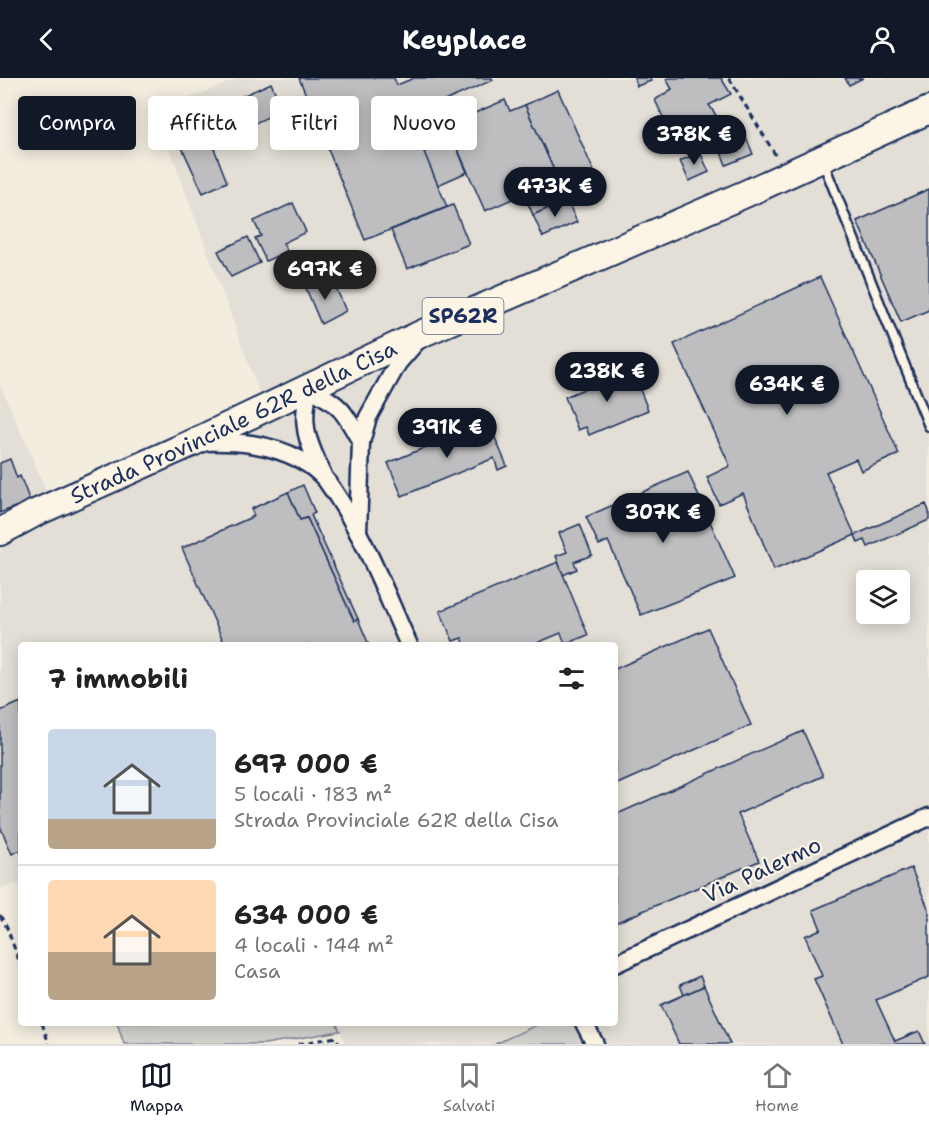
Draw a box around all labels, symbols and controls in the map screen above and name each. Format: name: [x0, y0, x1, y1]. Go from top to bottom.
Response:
text: Keyplace: [402, 21, 527, 58]
icon: back: [30, 23, 63, 56]
icon: person: [866, 23, 899, 56]
chip: Compra: [18, 96, 136, 150]
chip: Affitta: [148, 96, 258, 150]
chip: Filtri: [270, 96, 359, 150]
chip: Nuovo: [371, 96, 477, 150]
pin: 378K €: [645, 115, 743, 166]
text: 378K €: [656, 121, 732, 147]
pin: 473K €: [506, 167, 604, 218]
text: 473K €: [518, 173, 592, 199]
pin: 697K €: [276, 250, 374, 301]
text: 697K €: [287, 256, 363, 282]
road number: SP62R: [422, 298, 504, 334]
street label: Strada Provinciale 62R della Cisa: [65, 333, 401, 510]
pin: 238K €: [558, 352, 656, 403]
text: 238K €: [569, 358, 645, 384]
pin: 634K €: [738, 365, 836, 416]
text: 634K €: [749, 371, 825, 397]
pin: 391K €: [398, 408, 496, 459]
text: 391K €: [412, 414, 482, 440]
pin: 307K €: [614, 493, 712, 544]
text: 307K €: [625, 499, 701, 525]
map controls: [856, 570, 910, 624]
button: layers: [856, 570, 910, 624]
text: 7 immobili: [48, 661, 188, 696]
icon: filters: [555, 662, 588, 695]
text: 697 000 €: [234, 746, 378, 781]
icon: home: [96, 753, 168, 825]
text: 5 locali · 183 m²: [234, 781, 392, 807]
text: Strada Provinciale 62R della Cisa: [234, 807, 558, 833]
street label: Via Palermo: [698, 830, 826, 910]
text: 634 000 €: [234, 897, 378, 932]
icon: home: [96, 904, 168, 976]
text: 4 locali · 144 m²: [234, 932, 394, 958]
text: Casa: [234, 958, 280, 984]
tab: Mappa: [130, 1059, 183, 1116]
tab: Salvati: [443, 1059, 495, 1116]
tab: Home: [755, 1059, 799, 1116]

